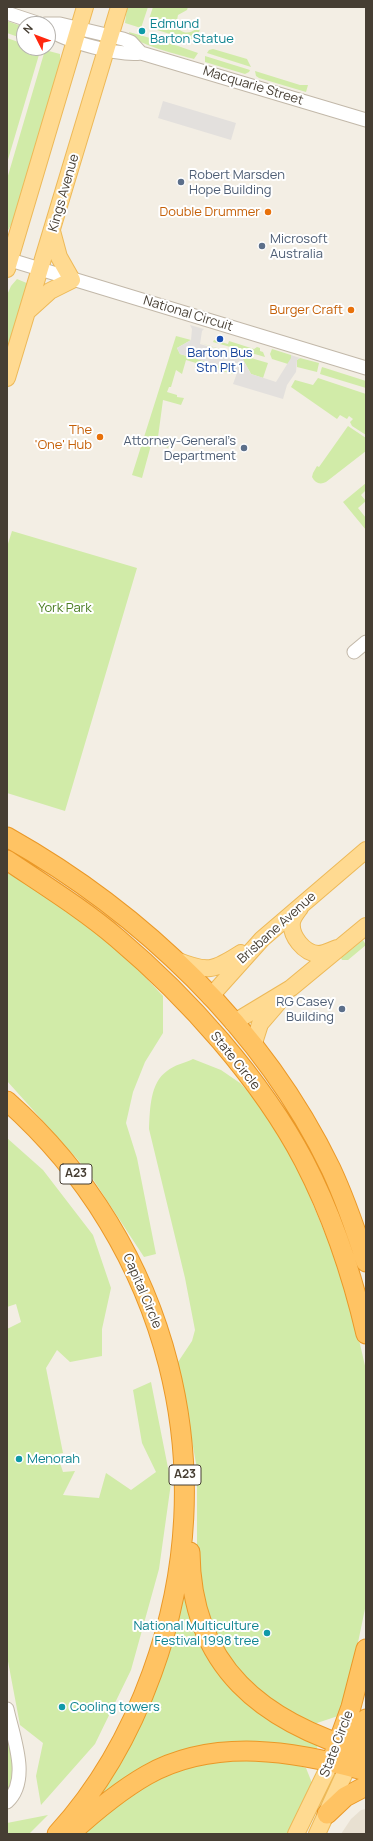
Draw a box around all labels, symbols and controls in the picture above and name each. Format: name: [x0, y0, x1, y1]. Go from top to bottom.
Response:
north arrow: [16, 16, 56, 56]
place label: Edmund Barton Statue: [150, 16, 234, 47]
text: N: [19, 20, 36, 36]
marker: Edmund Barton Statue: [137, 26, 147, 36]
street label: Macquarie Street: [201, 63, 305, 109]
street label: Kings Avenue: [45, 152, 83, 234]
place label: Robert Marsden Hope Building: [189, 167, 285, 198]
marker: Robert Marsden Hope Building: [176, 177, 186, 187]
place label: Double Drummer: [160, 204, 260, 220]
marker: Double Drummer: [263, 207, 273, 217]
place label: Microsoft Australia: [270, 231, 328, 262]
marker: Microsoft Australia: [257, 241, 267, 251]
street label: National Circuit: [141, 293, 235, 335]
place label: Burger Craft: [270, 302, 343, 318]
marker: Burger Craft: [346, 305, 356, 315]
marker: Barton Bus Stn Plt 1: [215, 334, 225, 344]
place label: Barton Bus Stn Plt 1: [187, 345, 253, 376]
place label: The 'One' Hub: [35, 422, 92, 453]
marker: The 'One' Hub: [95, 432, 105, 442]
place label: Attorney-General’s Department: [123, 433, 236, 464]
marker: Attorney-General’s Department: [239, 443, 249, 453]
park label: York Park: [38, 600, 92, 616]
street label: Brisbane Avenue: [235, 889, 319, 967]
place label: RG Casey Building: [276, 994, 334, 1025]
marker: RG Casey Building: [337, 1004, 347, 1014]
street label: State Circle: [207, 1029, 263, 1093]
road number: A23: [60, 1164, 92, 1184]
street label: Capital Circle: [119, 1251, 165, 1331]
place label: Menorah: [27, 1451, 80, 1467]
marker: Menorah: [14, 1454, 24, 1464]
road number: A23: [169, 1465, 201, 1485]
place label: National Multiculture Festival 1998 tree: [133, 1618, 259, 1649]
marker: National Multiculture Festival 1998 tree: [262, 1628, 272, 1638]
place label: Cooling towers: [70, 1699, 160, 1715]
marker: Cooling towers: [57, 1702, 67, 1712]
street label: State Circle: [317, 1708, 357, 1780]

